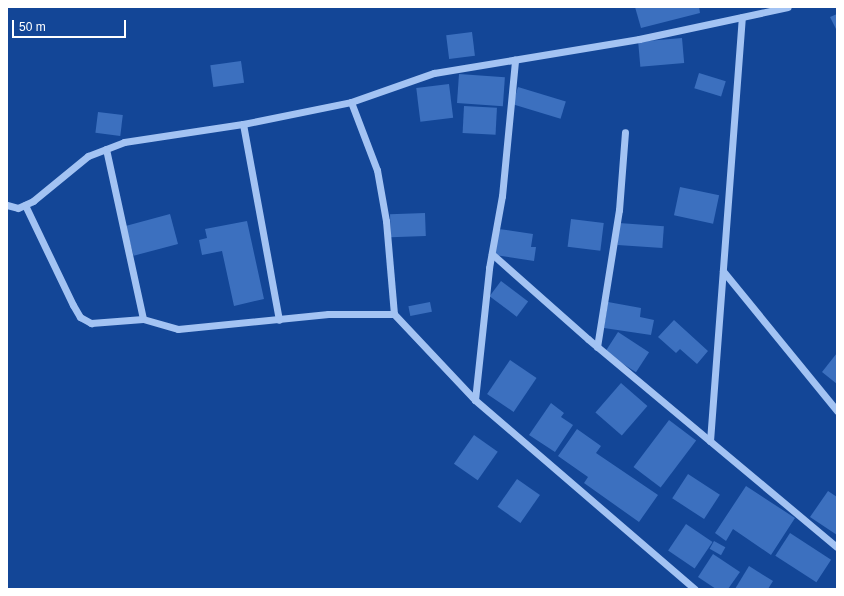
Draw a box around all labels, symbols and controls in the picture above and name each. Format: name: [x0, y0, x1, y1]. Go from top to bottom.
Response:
scale bar: [14, 12, 128, 38]
text: 50 m: [19, 20, 46, 34]

